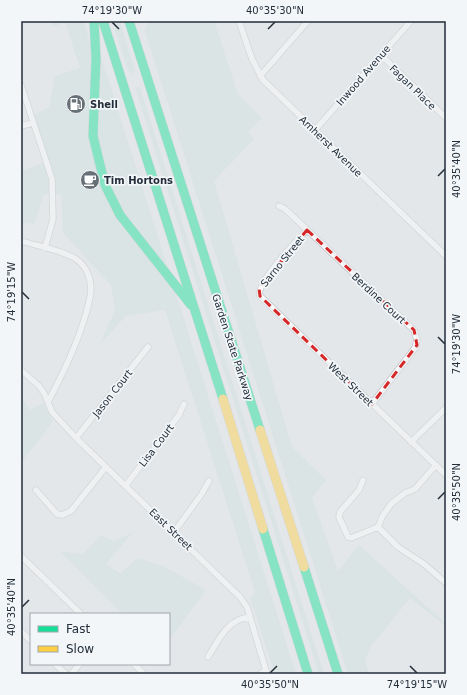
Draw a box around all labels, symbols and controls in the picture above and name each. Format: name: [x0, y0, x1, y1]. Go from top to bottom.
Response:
text: 74°19'30"W: [82, 5, 142, 16]
text: 40°35'30"N: [246, 5, 304, 16]
street label: Inwood Avenue: [334, 43, 393, 108]
street label: Fagan Place: [387, 63, 438, 112]
fuel station icon: Shell: [65, 93, 87, 115]
place label: Shell: [90, 99, 118, 110]
street label: Amherst Avenue: [297, 114, 364, 179]
text: 40°35'40"N: [451, 140, 462, 198]
cafe icon: Tim Hortons: [79, 169, 101, 191]
place label: Tim Hortons: [104, 175, 173, 186]
street label: Sarno Street: [258, 234, 306, 289]
text: 74°19'15"W: [6, 262, 17, 322]
street label: Berdine Court: [350, 271, 408, 326]
street label: Garden State Parkway: [210, 293, 255, 402]
text: 74°19'30"W: [451, 314, 462, 374]
street label: West Street: [326, 360, 375, 409]
street label: Jason Court: [90, 367, 134, 420]
street label: Lisa Court: [137, 422, 176, 469]
text: 40°35'50"N: [451, 463, 462, 521]
street label: East Street: [147, 506, 194, 553]
text: 40°35'40"N: [6, 578, 17, 636]
legend: [30, 613, 170, 665]
text: Fast: [66, 622, 90, 636]
text: Slow: [66, 642, 94, 656]
text: 40°35'50"N: [241, 679, 299, 690]
text: 74°19'15"W: [387, 679, 447, 690]

